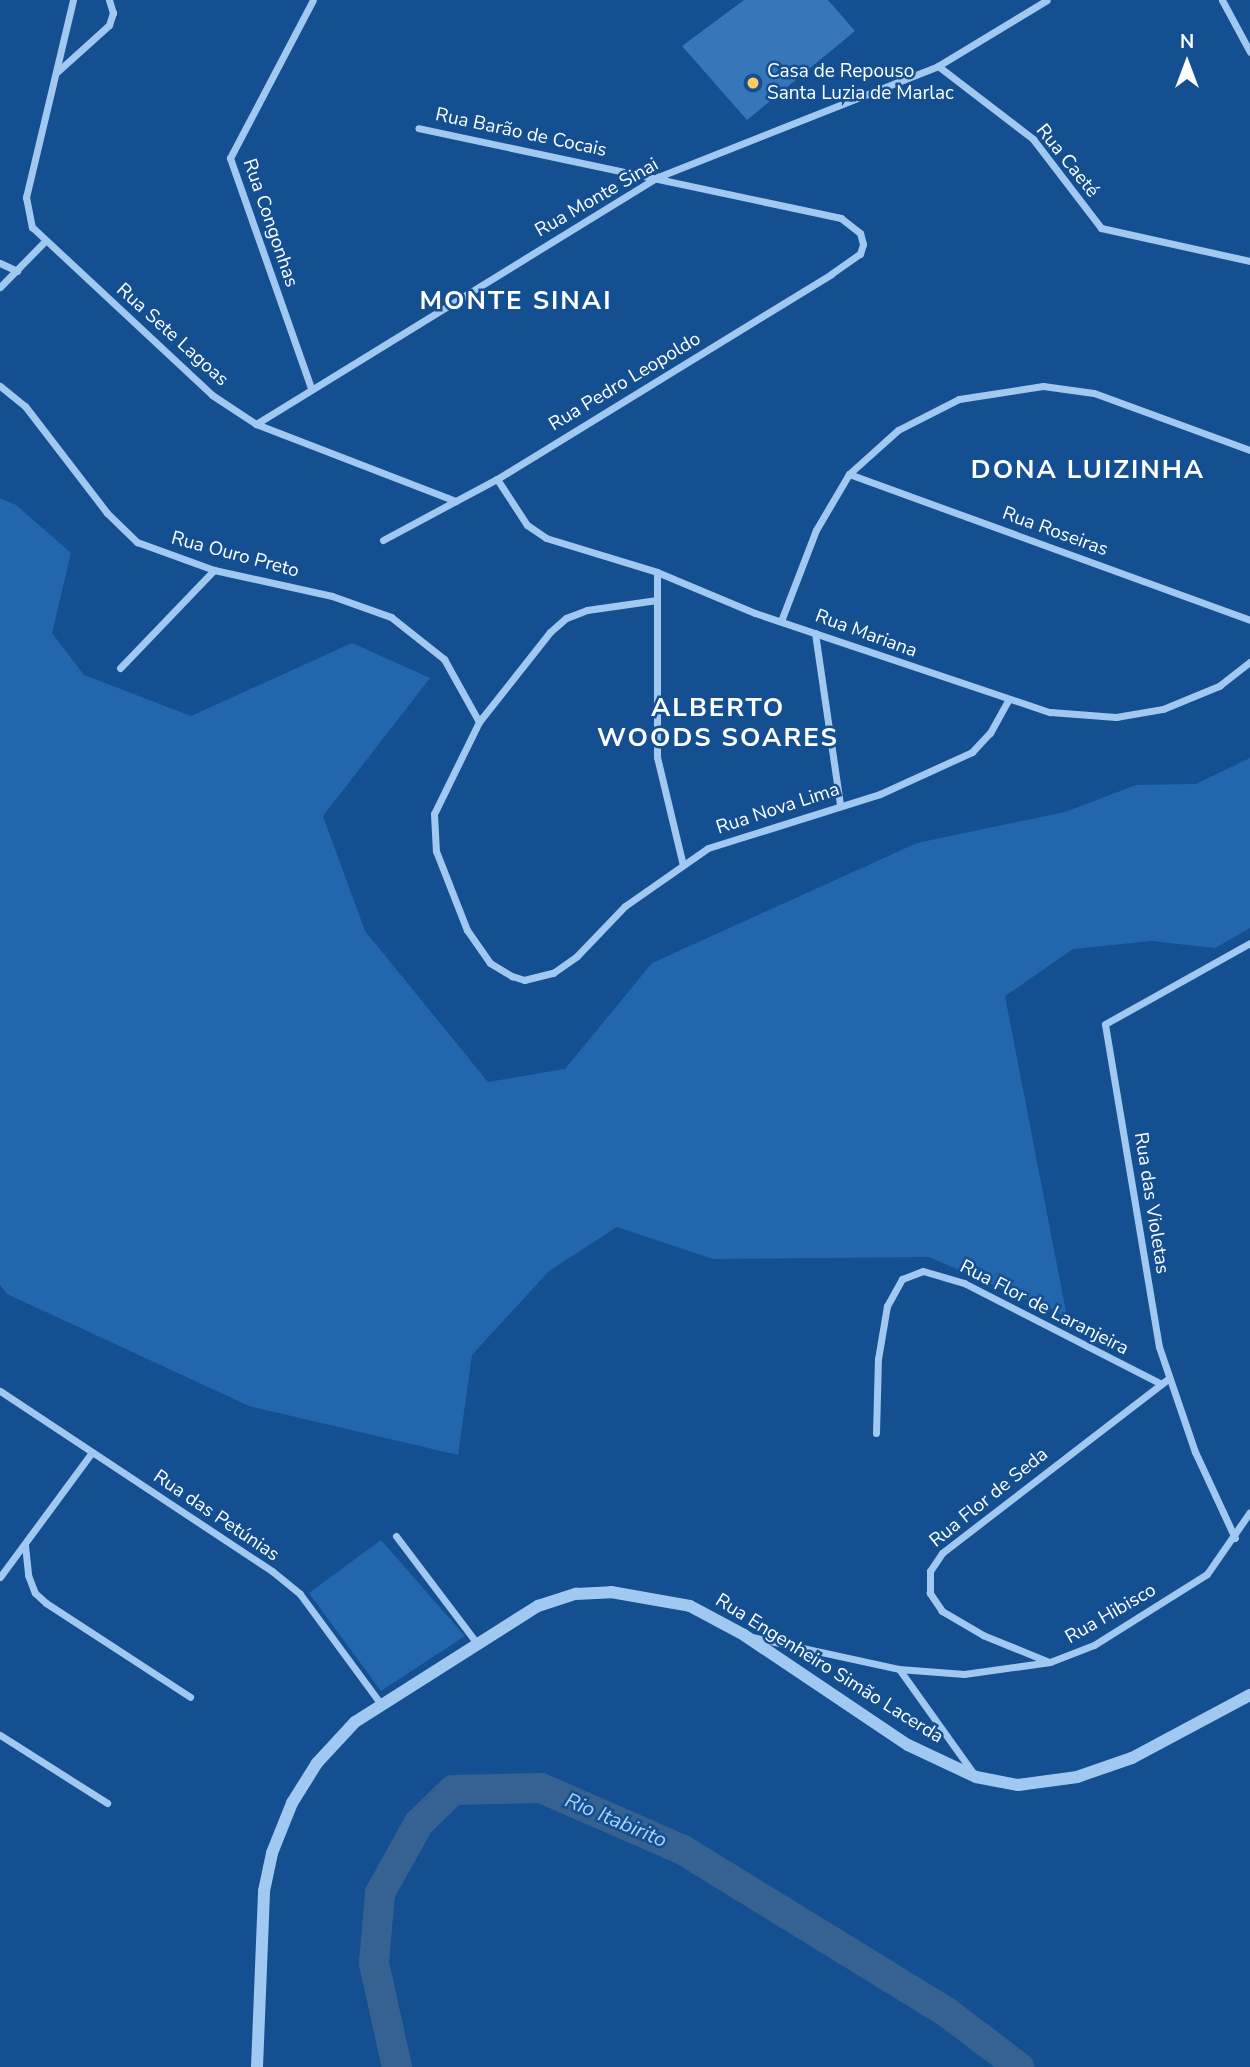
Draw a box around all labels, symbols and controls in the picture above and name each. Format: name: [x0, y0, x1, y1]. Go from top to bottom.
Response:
north arrow: [1152, 28, 1222, 98]
text: N: [1180, 29, 1194, 55]
place label: Casa de Repouso Santa Luzia de Marlac: [767, 61, 954, 105]
marker: Casa de Repouso Santa Luzia de Marlac: [745, 75, 761, 91]
street label: Rua Barão de Cocais: [433, 104, 609, 162]
street label: Rua Caeté: [1031, 120, 1103, 202]
street label: Rua Monte Sinai: [531, 153, 663, 243]
street label: Rua Congonhas: [237, 156, 303, 290]
street label: Rua Sete Lagoas: [111, 279, 233, 391]
district label: MONTE SINAI: [421, 285, 611, 317]
street label: Rua Pedro Leopoldo: [545, 328, 705, 436]
district label: DONA LUIZINHA: [972, 454, 1204, 486]
street label: Rua Roseiras: [999, 502, 1111, 562]
street label: Rua Ouro Preto: [169, 527, 301, 583]
street label: Rua Mariana: [812, 605, 920, 663]
district label: ALBERTO WOODS SOARES: [599, 692, 837, 754]
street label: Rua Nova Lima: [713, 778, 843, 840]
street label: Rua das Violetas: [1129, 1131, 1173, 1275]
street label: Rua Flor de Laranjeira: [956, 1256, 1132, 1360]
street label: Rua Flor de Seda: [925, 1443, 1053, 1553]
street label: Rua das Petúnias: [149, 1465, 283, 1567]
street label: Rua Hibisco: [1062, 1579, 1160, 1649]
street label: Rua Engenheiro Simão Lacerda: [711, 1589, 947, 1749]
water label: Rio Itabirito: [561, 1787, 671, 1853]

